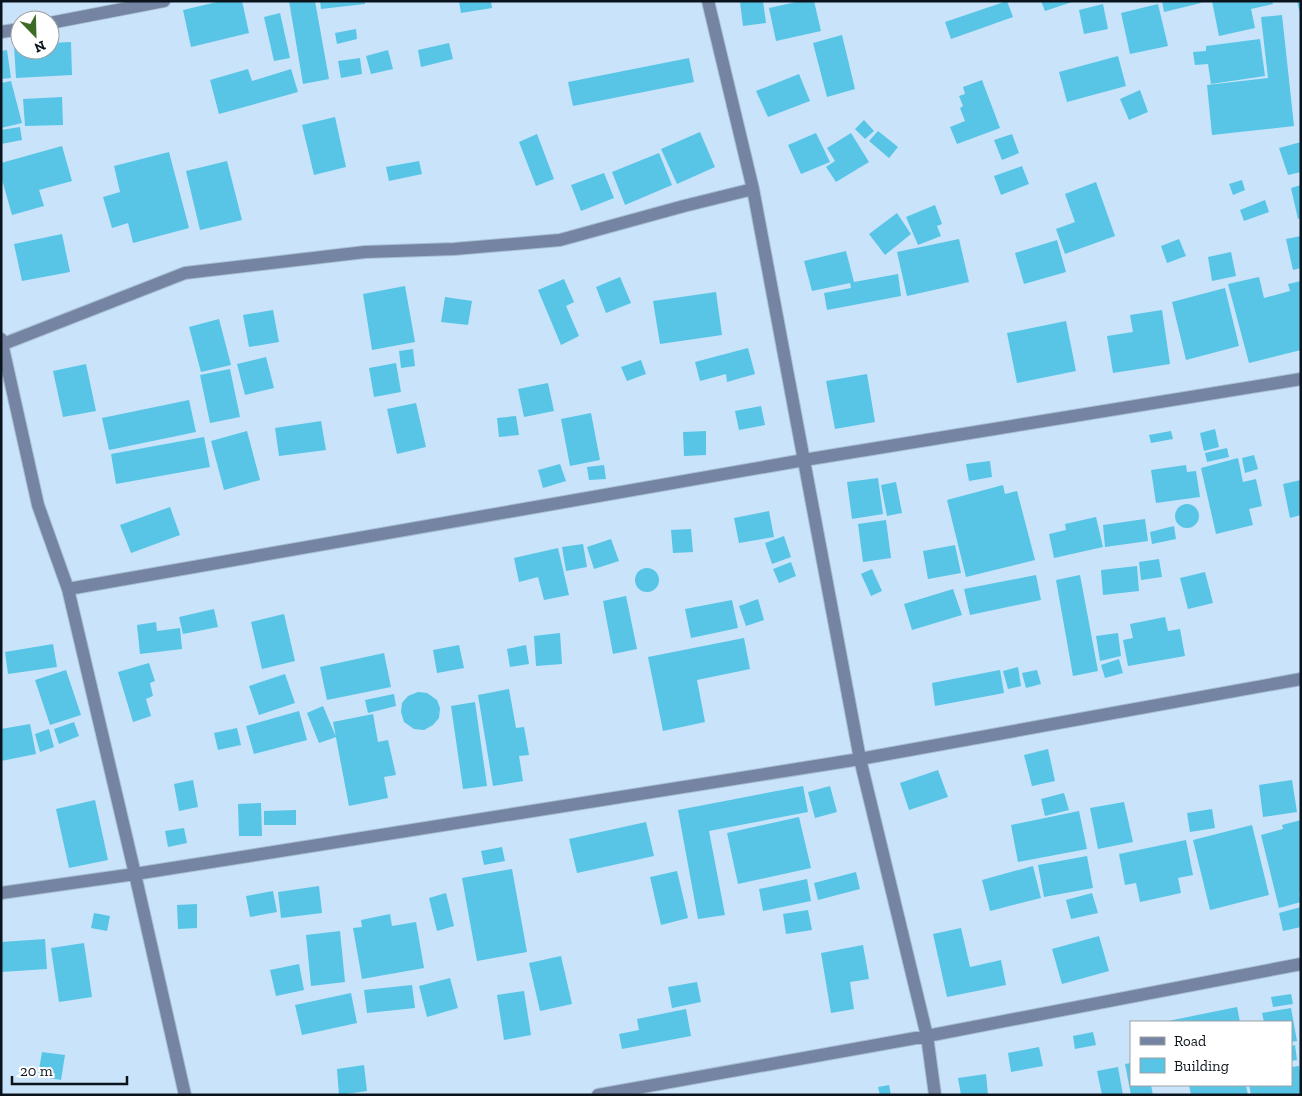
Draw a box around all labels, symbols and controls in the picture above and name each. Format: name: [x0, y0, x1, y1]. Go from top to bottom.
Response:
north arrow: [10, 10, 60, 60]
text: N: [31, 37, 48, 57]
legend: [1130, 1021, 1292, 1086]
text: Road: [1174, 1032, 1207, 1050]
scale bar: [12, 1054, 128, 1086]
text: Building: [1174, 1057, 1229, 1075]
text: 20 m: [20, 1062, 53, 1080]

